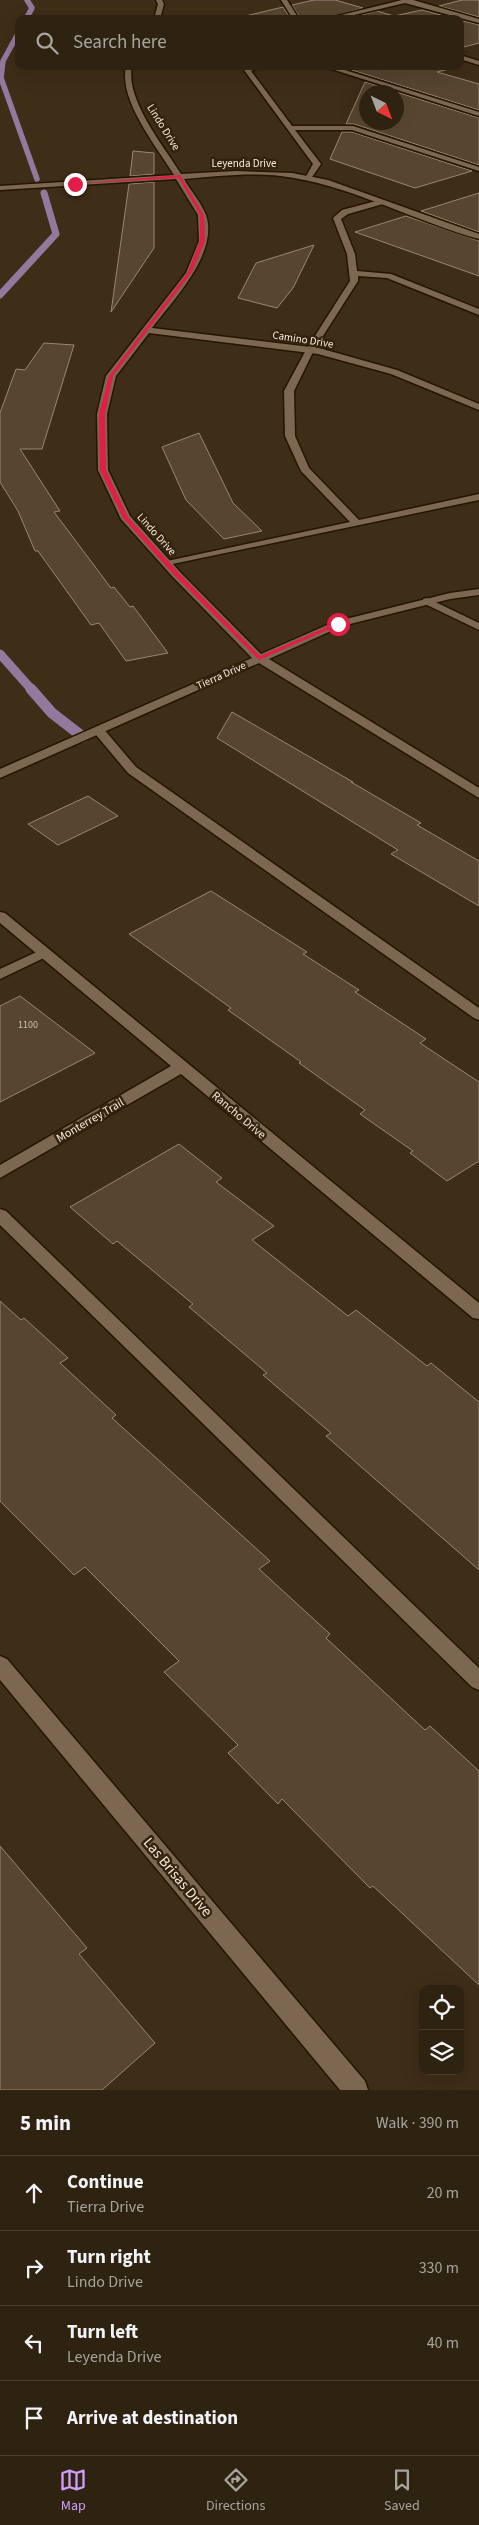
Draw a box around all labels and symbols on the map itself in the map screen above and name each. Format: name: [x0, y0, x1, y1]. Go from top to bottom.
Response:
north arrow: [359, 85, 404, 130]
street label: Lindo Drive: [143, 101, 184, 154]
street label: Leyenda Drive: [212, 156, 277, 171]
route end: [64, 173, 87, 196]
street label: Camino Drive: [271, 327, 335, 352]
street label: Lindo Drive: [134, 510, 180, 559]
route start: [327, 613, 350, 636]
street label: Tierra Drive: [194, 658, 249, 693]
house number: 1100: [18, 1018, 38, 1032]
street label: Rancho Drive: [208, 1088, 270, 1143]
street label: Monterrey Trail: [53, 1094, 127, 1147]
street label: Las Brisas Drive: [138, 1833, 217, 1921]

